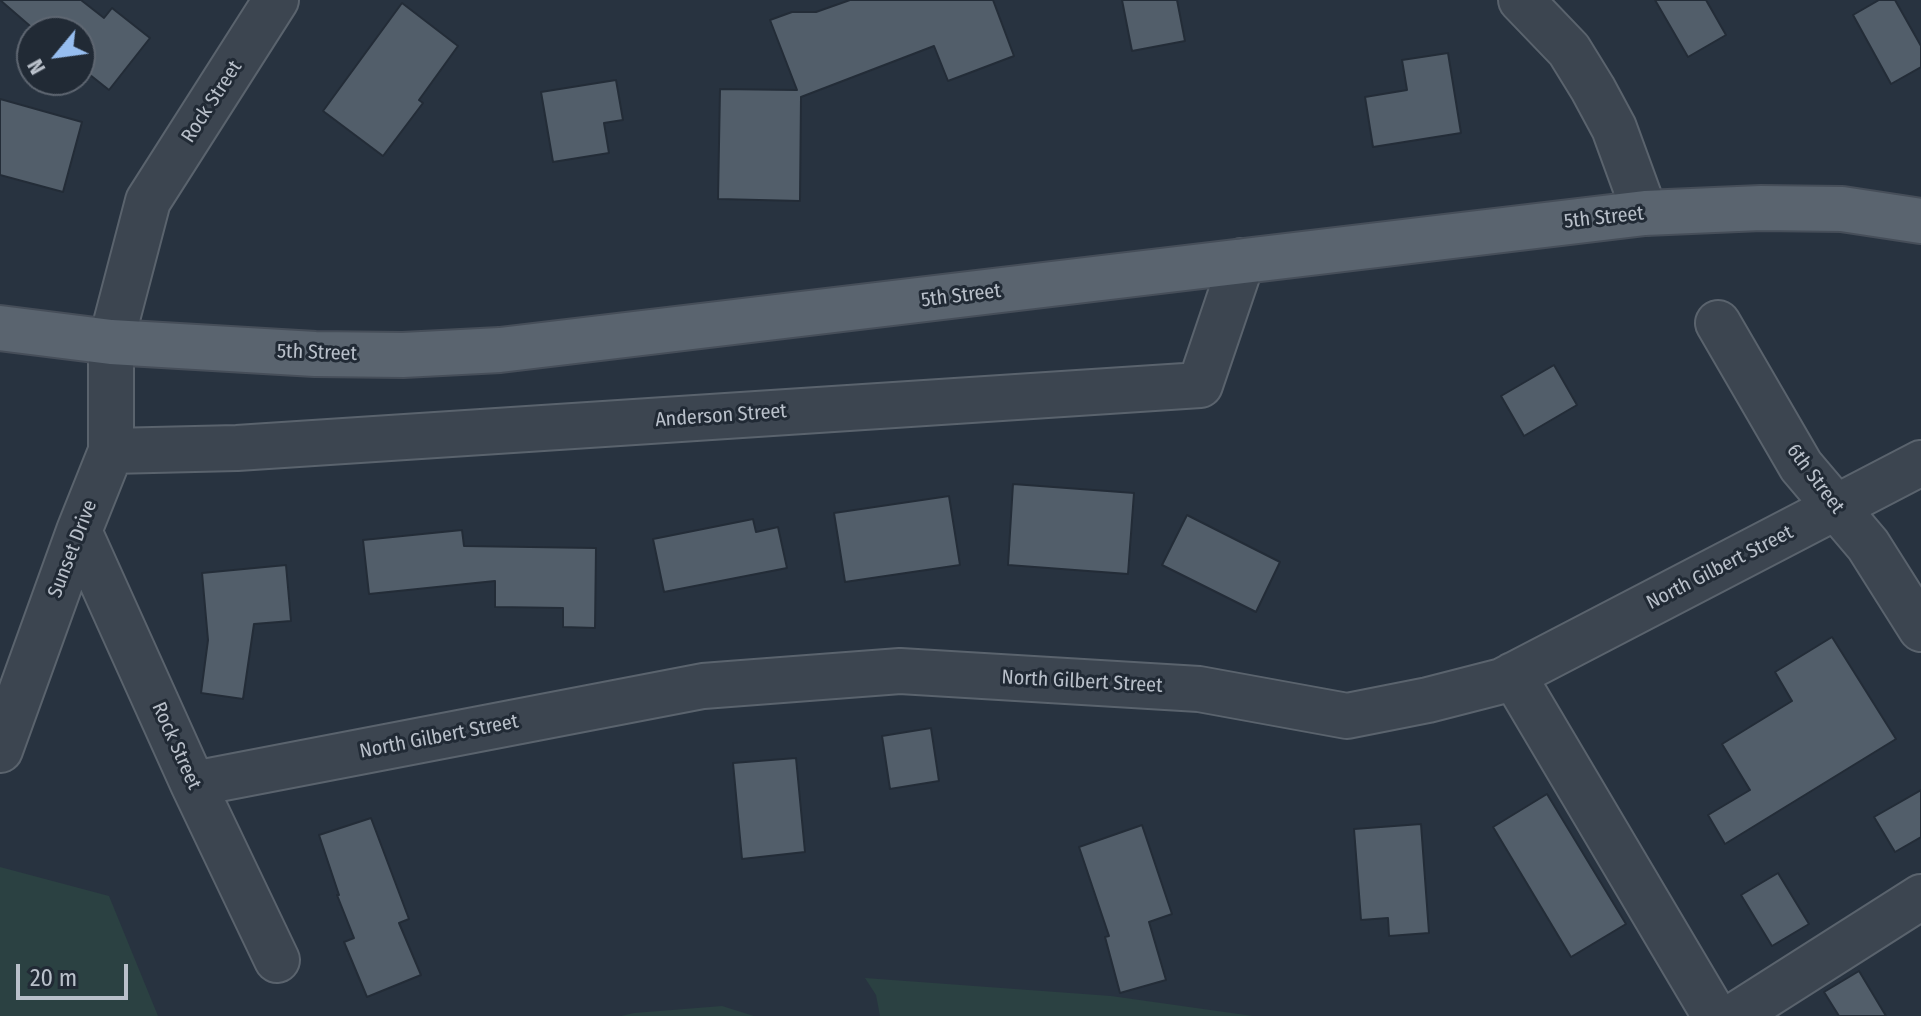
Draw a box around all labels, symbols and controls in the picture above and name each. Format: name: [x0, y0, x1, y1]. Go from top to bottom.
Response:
north arrow: [16, 16, 96, 96]
text: N: [21, 55, 51, 79]
street label: Rock Street: [177, 57, 247, 147]
street label: 5th Street: [1563, 202, 1645, 234]
street label: 5th Street: [920, 279, 1002, 313]
street label: 5th Street: [277, 340, 357, 366]
street label: Anderson Street: [654, 399, 788, 433]
street label: 6th Street: [1781, 439, 1849, 519]
street label: Sunset Drive: [43, 497, 103, 601]
street label: North Gilbert Street: [1643, 521, 1797, 615]
street label: North Gilbert Street: [1001, 666, 1163, 698]
street label: Rock Street: [146, 699, 206, 793]
street label: North Gilbert Street: [358, 710, 520, 764]
scale bar: [20, 948, 132, 998]
text: 20 m: [30, 964, 77, 992]

